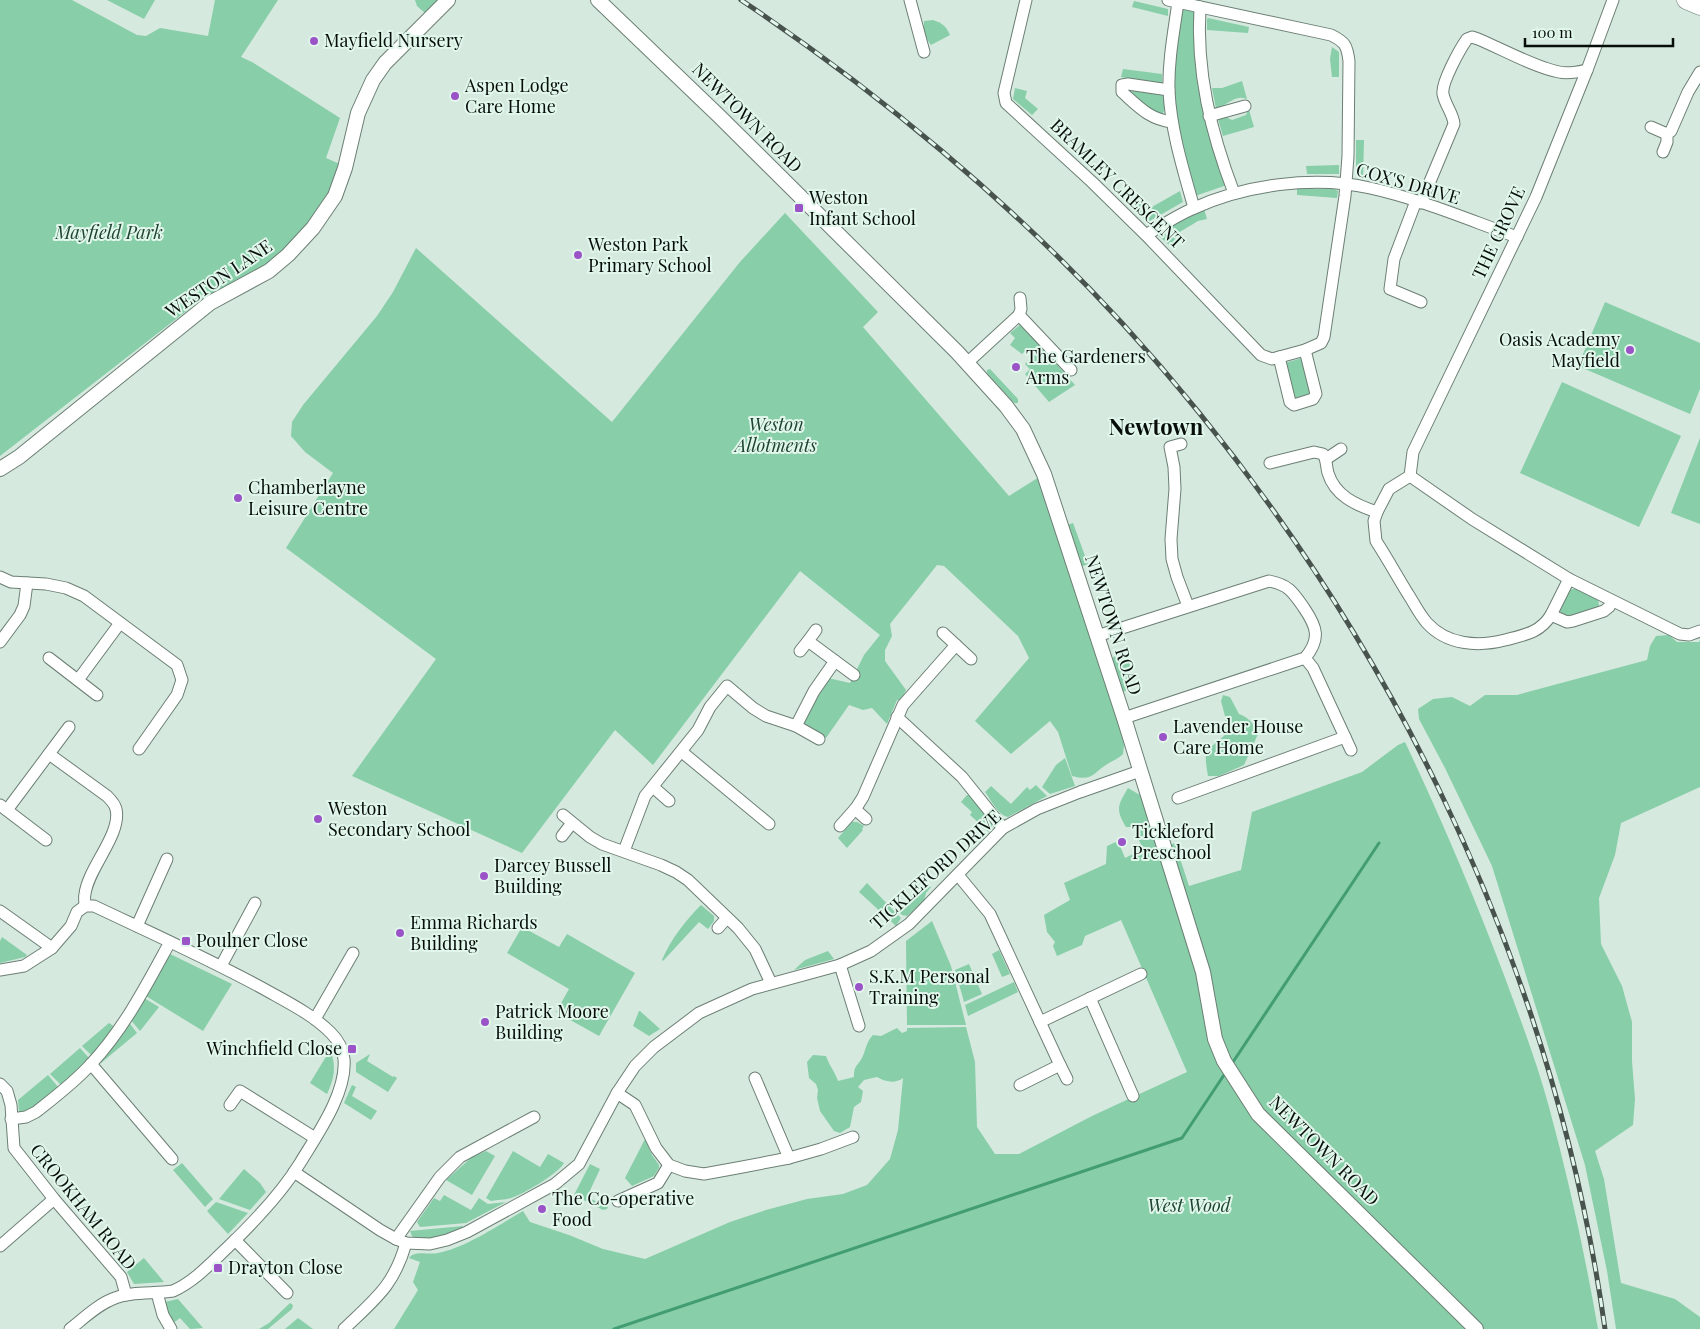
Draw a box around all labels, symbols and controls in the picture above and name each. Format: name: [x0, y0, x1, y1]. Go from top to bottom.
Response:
scale bar: [1525, 15, 1672, 47]
text: 100 m: [1532, 22, 1573, 42]
place label: Mayfield Nursery: [324, 28, 463, 52]
marker: Mayfield Nursery: [308, 35, 320, 47]
street label: NEWTOWN ROAD: [687, 57, 808, 178]
place label: Aspen Lodge Care Home: [464, 73, 569, 118]
marker: Aspen Lodge Care Home: [449, 90, 461, 102]
street label: BRAMLEY CRESCENT: [1046, 113, 1190, 254]
street label: COX'S DRIVE: [1353, 157, 1463, 209]
street label: THE GROVE: [1466, 182, 1530, 283]
place label: Weston Infant School: [808, 185, 916, 230]
marker: Weston Infant School: [793, 202, 805, 214]
park label: Mayfield Park: [54, 220, 163, 244]
place label: Weston Park Primary School: [587, 232, 712, 277]
street label: WESTON LANE: [160, 234, 276, 323]
marker: Weston Park Primary School: [572, 249, 584, 261]
place label: Oasis Academy Mayfield: [1499, 327, 1621, 372]
place label: The Gardeners Arms: [1025, 344, 1146, 389]
marker: Oasis Academy Mayfield: [1624, 344, 1636, 356]
marker: The Gardeners Arms: [1010, 361, 1022, 373]
district label: Newtown: [1109, 411, 1204, 441]
park label: Weston Allotments: [733, 412, 817, 457]
place label: Chamberlayne Leisure Centre: [248, 475, 368, 520]
marker: Chamberlayne Leisure Centre: [232, 492, 244, 504]
street label: NEWTOWN ROAD: [1080, 551, 1148, 698]
place label: Lavender House Care Home: [1173, 714, 1303, 759]
marker: Lavender House Care Home: [1157, 731, 1169, 743]
place label: Weston Secondary School: [327, 796, 470, 841]
street label: TICKLEFORD DRIVE: [865, 804, 1006, 934]
marker: Weston Secondary School: [312, 813, 324, 825]
place label: Tickleford Preschool: [1132, 819, 1215, 864]
marker: Tickleford Preschool: [1116, 836, 1128, 848]
place label: Darcey Bussell Building: [494, 853, 611, 898]
marker: Darcey Bussell Building: [478, 870, 490, 882]
place label: Emma Richards Building: [410, 910, 538, 955]
marker: Emma Richards Building: [394, 927, 406, 939]
place label: Poulner Close: [196, 928, 308, 952]
marker: Poulner Close: [180, 935, 192, 947]
place label: S.K.M Personal Training: [869, 964, 990, 1009]
marker: S.K.M Personal Training: [853, 981, 865, 993]
place label: Patrick Moore Building: [495, 999, 609, 1044]
marker: Patrick Moore Building: [479, 1016, 491, 1028]
place label: Winchfield Close: [205, 1036, 342, 1060]
marker: Winchfield Close: [346, 1043, 358, 1055]
street label: NEWTOWN ROAD: [1264, 1090, 1385, 1211]
street label: CROOKHAM ROAD: [25, 1138, 142, 1274]
place label: The Co-operative Food: [552, 1186, 694, 1231]
park label: West Wood: [1147, 1193, 1232, 1217]
marker: The Co-operative Food: [536, 1203, 548, 1215]
place label: Drayton Close: [228, 1255, 343, 1279]
marker: Drayton Close: [212, 1262, 224, 1274]

